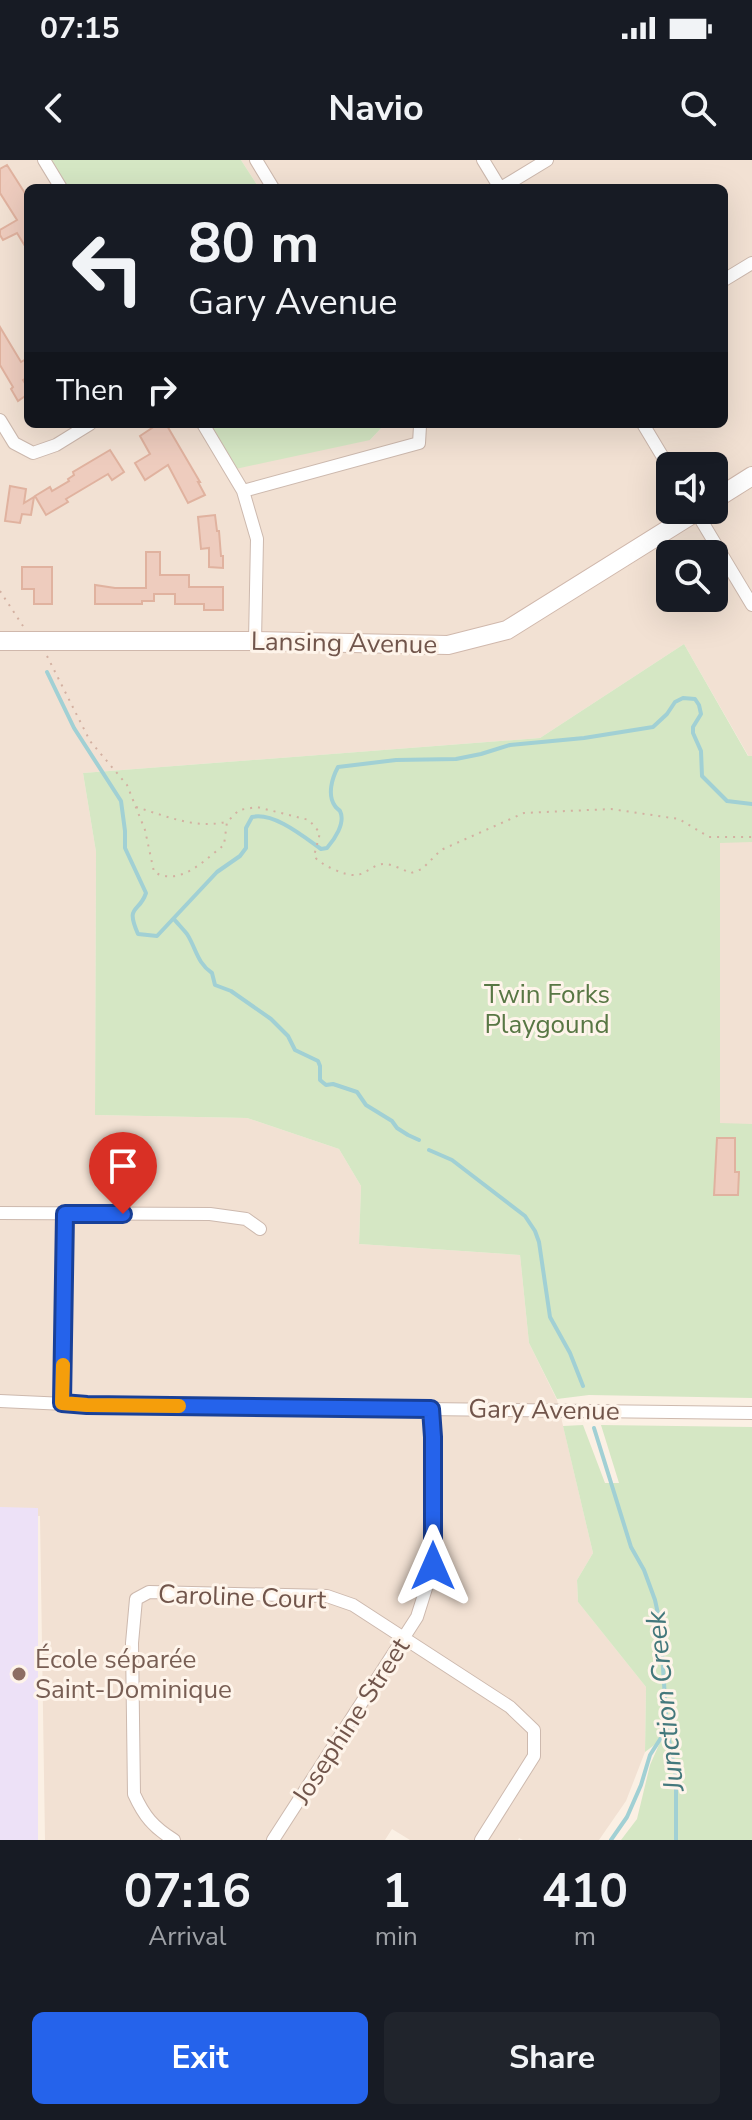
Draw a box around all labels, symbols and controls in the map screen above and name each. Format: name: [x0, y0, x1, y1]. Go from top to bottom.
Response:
text: 07:15: [40, 8, 119, 49]
text: Navio: [328, 84, 424, 133]
icon: back: [32, 86, 76, 130]
icon: search: [676, 86, 720, 130]
text: 80 m: [188, 205, 319, 282]
icon: left: [56, 216, 160, 320]
text: Gary Avenue: [188, 278, 397, 327]
icon: right: [140, 368, 184, 412]
text: Then: [56, 370, 124, 411]
map controls: [656, 452, 728, 612]
button: sound: [656, 452, 728, 524]
button: search: [656, 540, 728, 612]
street label: Lansing Avenue: [251, 624, 437, 662]
park label: Twin Forks Playgound: [484, 977, 610, 1042]
pin: [89, 1132, 157, 1214]
icon: arrive: [101, 1144, 145, 1188]
street label: Gary Avenue: [468, 1391, 620, 1429]
position arrow: [391, 1524, 475, 1608]
street label: Caroline Court: [157, 1577, 328, 1617]
water label: Junction Creek: [637, 1608, 694, 1795]
street label: Josephine Street: [284, 1630, 418, 1812]
place label: École séparée Saint-Dominique: [35, 1642, 232, 1707]
marker: École séparée Saint-Dominique: [10, 1665, 28, 1683]
text: 07:16: [124, 1858, 251, 1924]
text: 1: [382, 1858, 411, 1924]
text: 410: [542, 1858, 628, 1924]
text: Arrival: [148, 1919, 227, 1954]
text: min: [375, 1919, 418, 1954]
text: m: [574, 1919, 596, 1954]
button: Exit: [32, 2012, 368, 2104]
button: Share: [384, 2012, 720, 2104]

